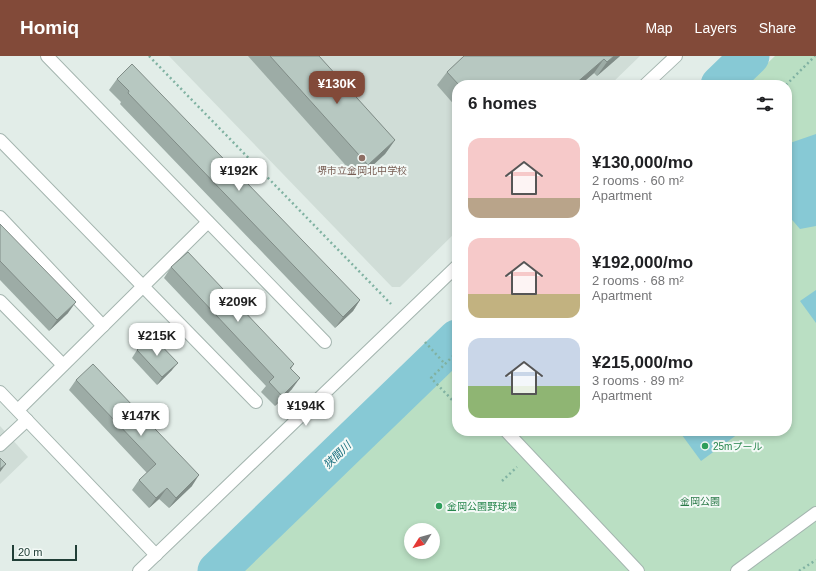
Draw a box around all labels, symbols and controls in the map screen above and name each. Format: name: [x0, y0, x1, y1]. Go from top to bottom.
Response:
text: Homiq: [20, 17, 79, 38]
text: Map: [645, 20, 673, 36]
text: Layers: [695, 20, 737, 36]
text: Share: [759, 20, 796, 36]
pin: ¥130K: [309, 71, 365, 105]
text: ¥130K: [318, 76, 356, 91]
icon: filters: [754, 93, 776, 115]
text: 6 homes: [468, 94, 537, 113]
marker: 堺市立金岡北中学校: [357, 153, 367, 163]
text: ¥130,000/mo: [592, 153, 693, 172]
icon: home: [500, 154, 548, 202]
pin: ¥192K: [211, 158, 267, 192]
text: ¥192K: [220, 163, 258, 178]
place label: 堺市立金岡北中学校: [317, 165, 407, 176]
text: 2 rooms · 60 m²: [592, 173, 684, 188]
text: Apartment: [592, 188, 652, 203]
text: ¥192,000/mo: [592, 253, 693, 272]
icon: home: [500, 254, 548, 302]
text: 2 rooms · 68 m²: [592, 273, 684, 288]
text: Apartment: [592, 288, 652, 303]
pin: ¥209K: [210, 289, 266, 323]
text: ¥209K: [219, 294, 257, 309]
pin: ¥215K: [129, 323, 185, 357]
text: ¥215K: [138, 328, 176, 343]
text: ¥215,000/mo: [592, 353, 693, 372]
icon: home: [500, 354, 548, 402]
text: 3 rooms · 89 m²: [592, 373, 684, 388]
text: Apartment: [592, 388, 652, 403]
pin: ¥194K: [278, 393, 334, 427]
text: ¥194K: [287, 398, 325, 413]
pin: ¥147K: [113, 403, 169, 437]
text: ¥147K: [122, 408, 160, 423]
water label: 狭間川: [321, 439, 354, 471]
marker: 25mプール: [700, 441, 710, 451]
place label: 25mプール: [713, 441, 762, 452]
park label: 金岡公園: [680, 496, 720, 507]
marker: 金岡公園野球場: [434, 501, 444, 511]
place label: 金岡公園野球場: [447, 501, 517, 512]
north arrow: [404, 523, 440, 559]
map controls: [404, 523, 440, 559]
scale bar: [12, 543, 77, 562]
text: 20 m: [18, 546, 42, 558]

